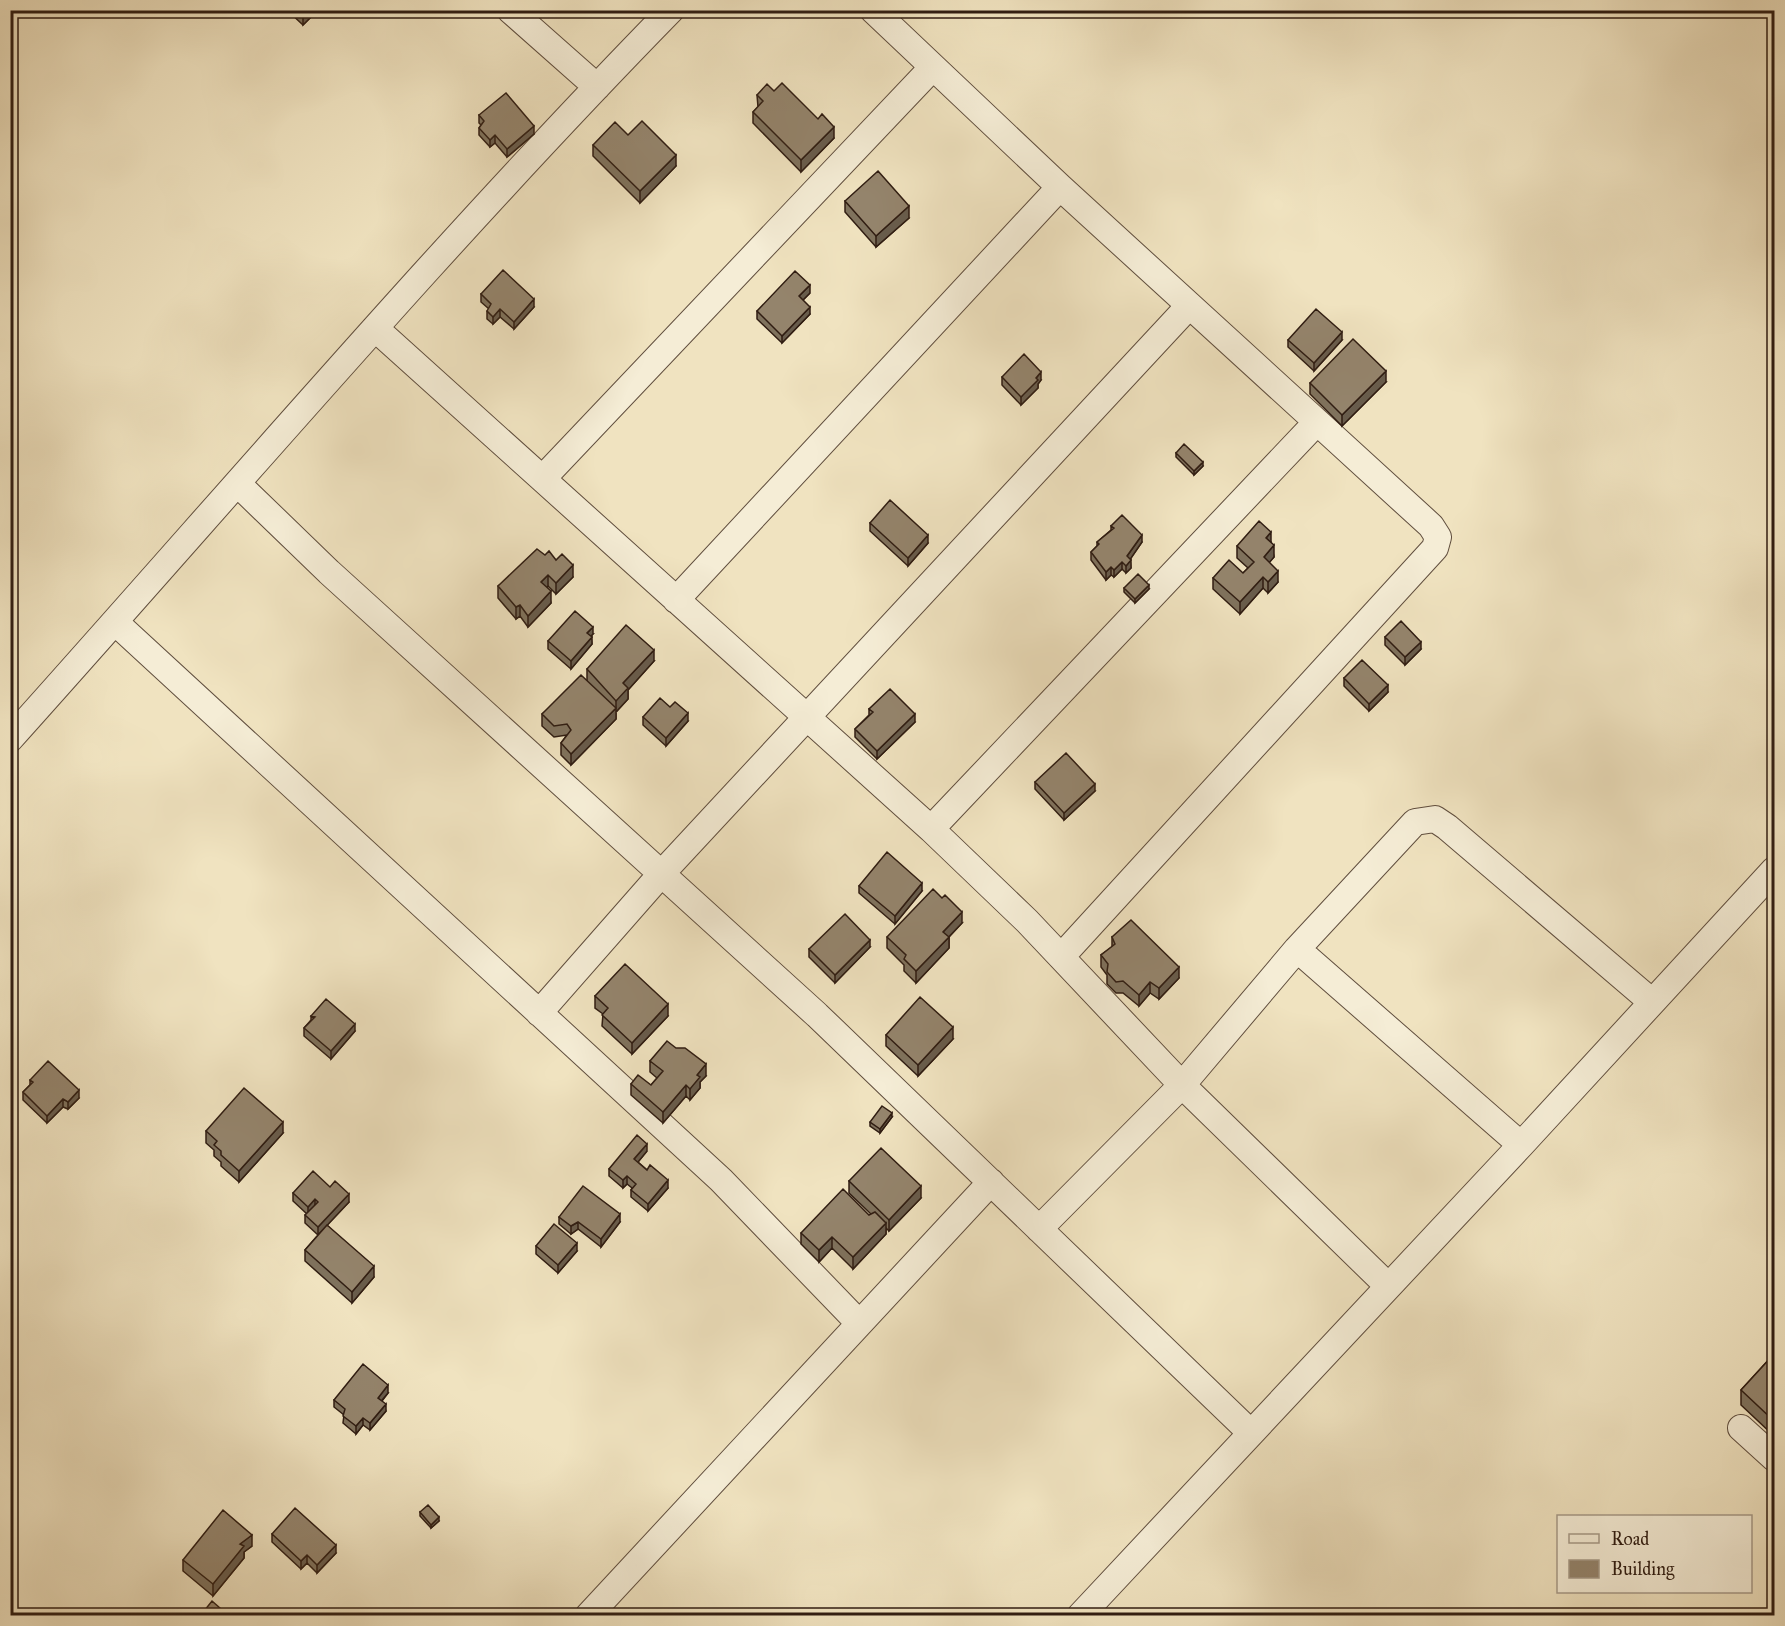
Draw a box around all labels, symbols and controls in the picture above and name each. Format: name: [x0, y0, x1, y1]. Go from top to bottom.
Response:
legend: [1557, 1515, 1752, 1593]
text: Road: [1611, 1528, 1649, 1550]
text: Building: [1611, 1558, 1675, 1581]

